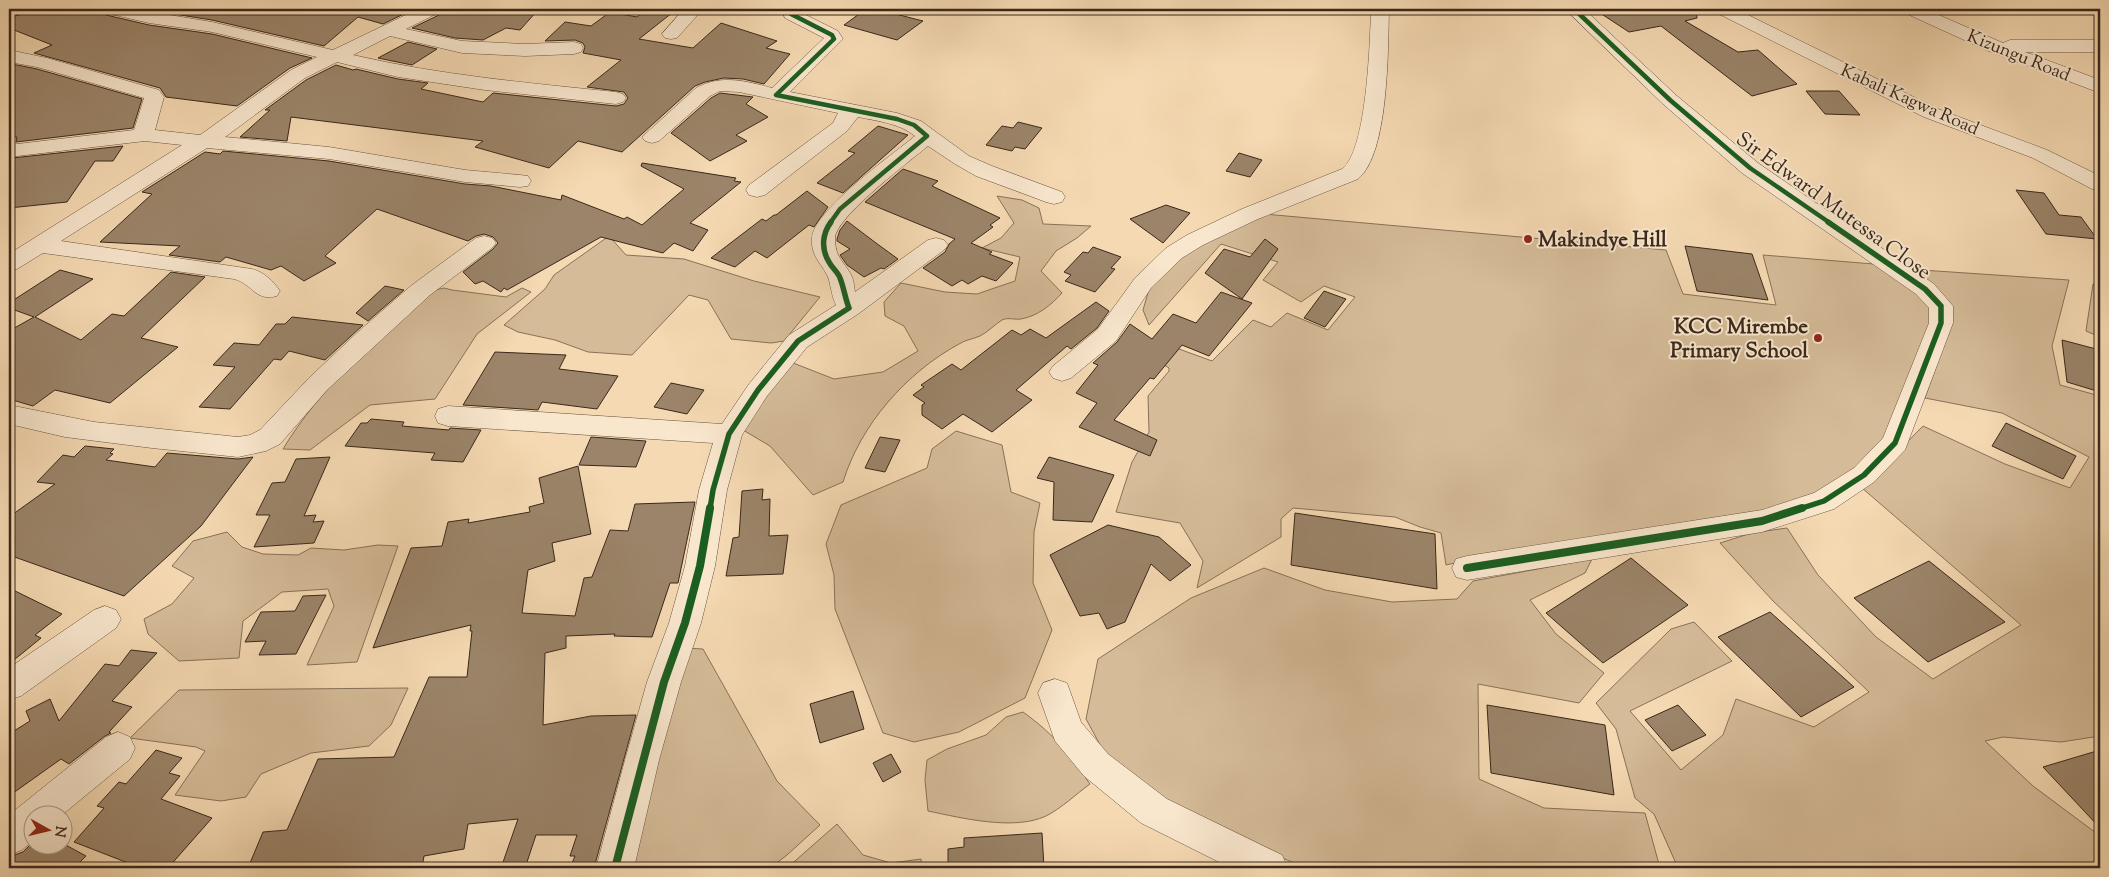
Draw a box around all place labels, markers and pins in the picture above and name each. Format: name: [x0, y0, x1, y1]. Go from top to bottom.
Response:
place label: Makindye Hill: [1538, 226, 1667, 256]
marker: Makindye Hill: [1522, 233, 1534, 245]
place label: KCC Mirembe Primary School: [1670, 313, 1808, 367]
marker: KCC Mirembe Primary School: [1812, 332, 1824, 344]

